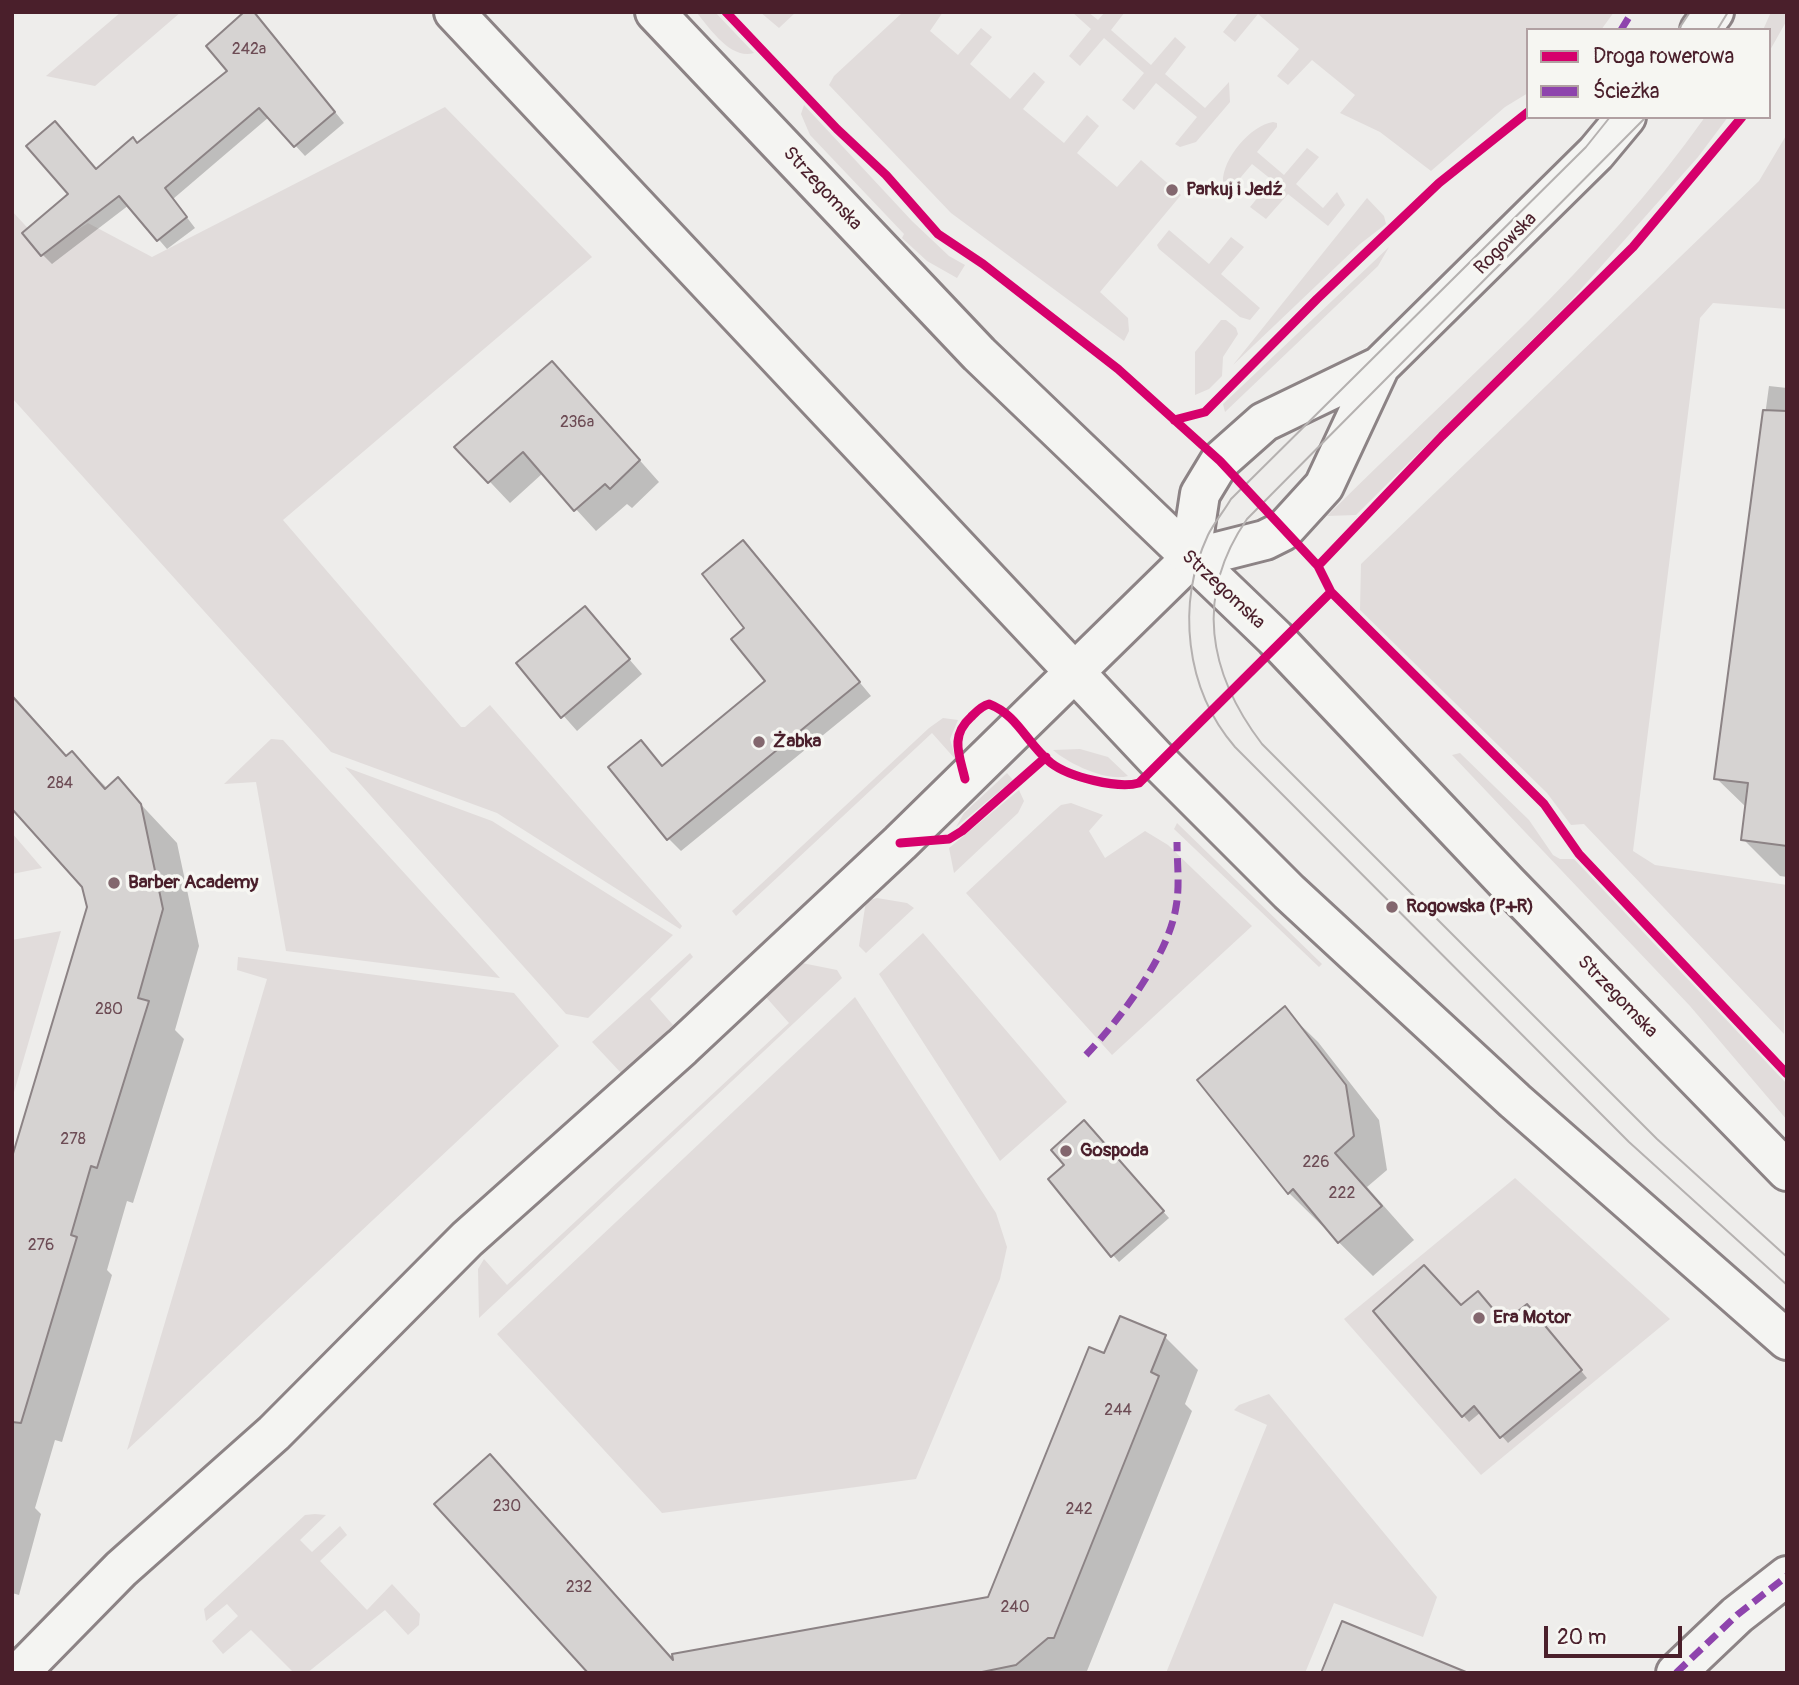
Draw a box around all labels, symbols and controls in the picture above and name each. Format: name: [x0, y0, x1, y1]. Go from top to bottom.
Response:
legend: [1526, 28, 1771, 119]
house number: 242a: [232, 40, 266, 60]
text: Droga rowerowa: [1593, 43, 1734, 70]
text: Ścieżka: [1593, 78, 1660, 105]
street label: Strzegomska: [778, 143, 866, 235]
place label: Parkuj i Jedź: [1186, 179, 1283, 201]
marker: Parkuj i Jedź: [1164, 182, 1180, 198]
street label: Rogowska: [1470, 208, 1542, 280]
house number: 236a: [560, 413, 594, 433]
street label: Strzegomska: [1177, 546, 1269, 634]
place label: Żabka: [773, 731, 821, 753]
marker: Żabka: [751, 734, 767, 750]
house number: 284: [47, 774, 73, 794]
place label: Barber Academy: [128, 872, 258, 894]
marker: Barber Academy: [106, 875, 122, 891]
place label: Rogowska (P+R): [1406, 896, 1534, 918]
marker: Rogowska (P+R): [1384, 899, 1400, 915]
street label: Strzegomska: [1572, 951, 1662, 1043]
house number: 280: [95, 1000, 123, 1020]
house number: 278: [60, 1130, 86, 1150]
place label: Gospoda: [1080, 1140, 1149, 1162]
marker: Gospoda: [1058, 1143, 1074, 1159]
house number: 226: [1302, 1153, 1330, 1173]
house number: 222: [1329, 1184, 1355, 1204]
house number: 276: [28, 1236, 54, 1256]
place label: Era Motor: [1493, 1307, 1571, 1329]
marker: Era Motor: [1471, 1310, 1487, 1326]
house number: 244: [1104, 1401, 1132, 1421]
house number: 230: [493, 1497, 521, 1517]
house number: 242: [1065, 1500, 1093, 1520]
house number: 232: [566, 1578, 592, 1598]
house number: 240: [1000, 1598, 1030, 1618]
scale bar: [1547, 1612, 1685, 1656]
text: 20 m: [1557, 1624, 1606, 1651]

